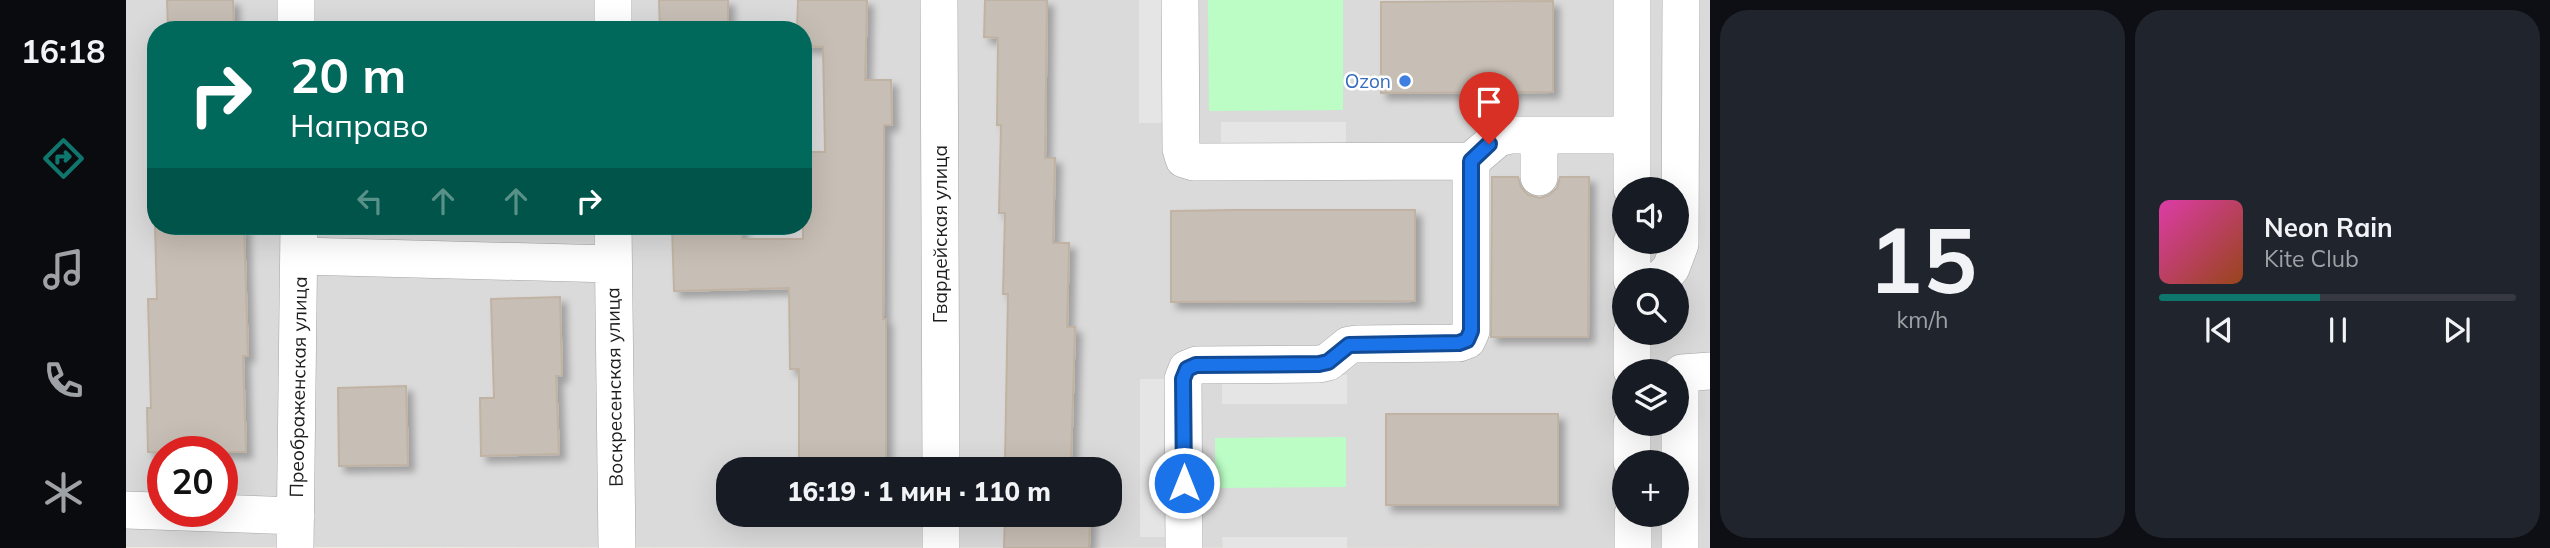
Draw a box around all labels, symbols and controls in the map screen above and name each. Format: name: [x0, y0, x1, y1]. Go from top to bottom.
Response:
text: 16:18: [21, 31, 105, 71]
text: 20 m: [290, 44, 406, 105]
icon: right: [175, 49, 266, 140]
place label: Ozon: [1345, 69, 1391, 93]
pin: [1459, 72, 1519, 144]
marker: Ozon: [1397, 73, 1413, 89]
icon: arrive: [1470, 83, 1508, 121]
text: Направо: [290, 105, 429, 145]
icon: directions: [39, 134, 88, 183]
street label: Гвардейская улица: [928, 145, 952, 323]
map controls: [1612, 177, 1689, 527]
button: sound: [1612, 177, 1689, 254]
icon: left: [351, 182, 389, 220]
icon: ahead: [424, 182, 462, 220]
icon: ahead: [497, 182, 535, 220]
icon: right: [570, 182, 608, 220]
text: 15: [1868, 202, 1977, 316]
text: Neon Rain: [2264, 211, 2393, 244]
text: Kite Club: [2264, 244, 2359, 273]
icon: music: [39, 245, 88, 294]
button: search: [1612, 268, 1689, 345]
street label: Преображенская улица: [284, 276, 312, 498]
street label: Воскресенская улица: [600, 287, 628, 487]
text: km/h: [1896, 305, 1949, 334]
icon: previous: [2200, 311, 2238, 349]
icon: pause: [2319, 311, 2357, 349]
icon: next: [2438, 311, 2476, 349]
icon: phone: [39, 356, 88, 405]
button: layers: [1612, 359, 1689, 436]
speed limit sign: 20: [147, 436, 238, 527]
position arrow: [1147, 446, 1221, 520]
button: +: [1612, 450, 1689, 527]
icon: climate: [39, 468, 88, 517]
text: 16:19 · 1 мин · 110 m: [787, 475, 1051, 508]

